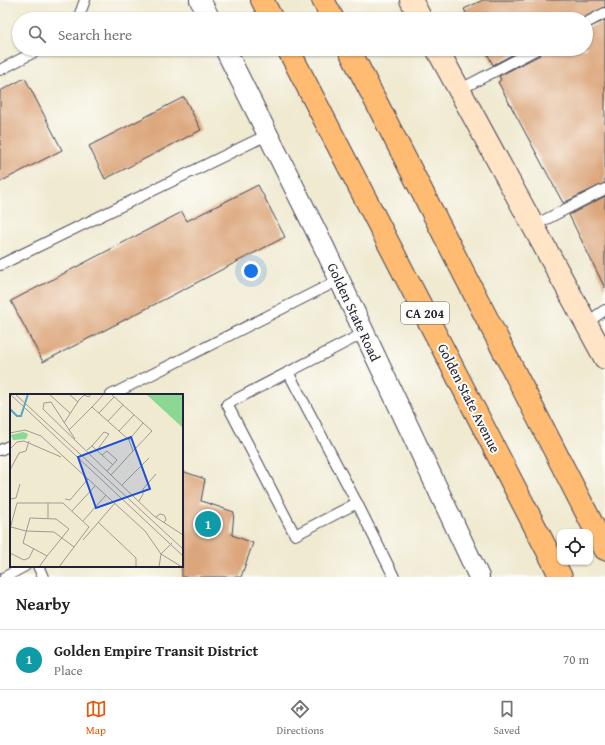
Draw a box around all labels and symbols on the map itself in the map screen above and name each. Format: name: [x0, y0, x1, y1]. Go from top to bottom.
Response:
street label: Golden State Road: [322, 259, 386, 365]
your location: [241, 261, 261, 281]
road number: CA 204: [401, 302, 449, 324]
street label: Golden State Avenue: [433, 340, 505, 457]
inset map: [10, 394, 183, 567]
pin: 1: [195, 509, 221, 539]

